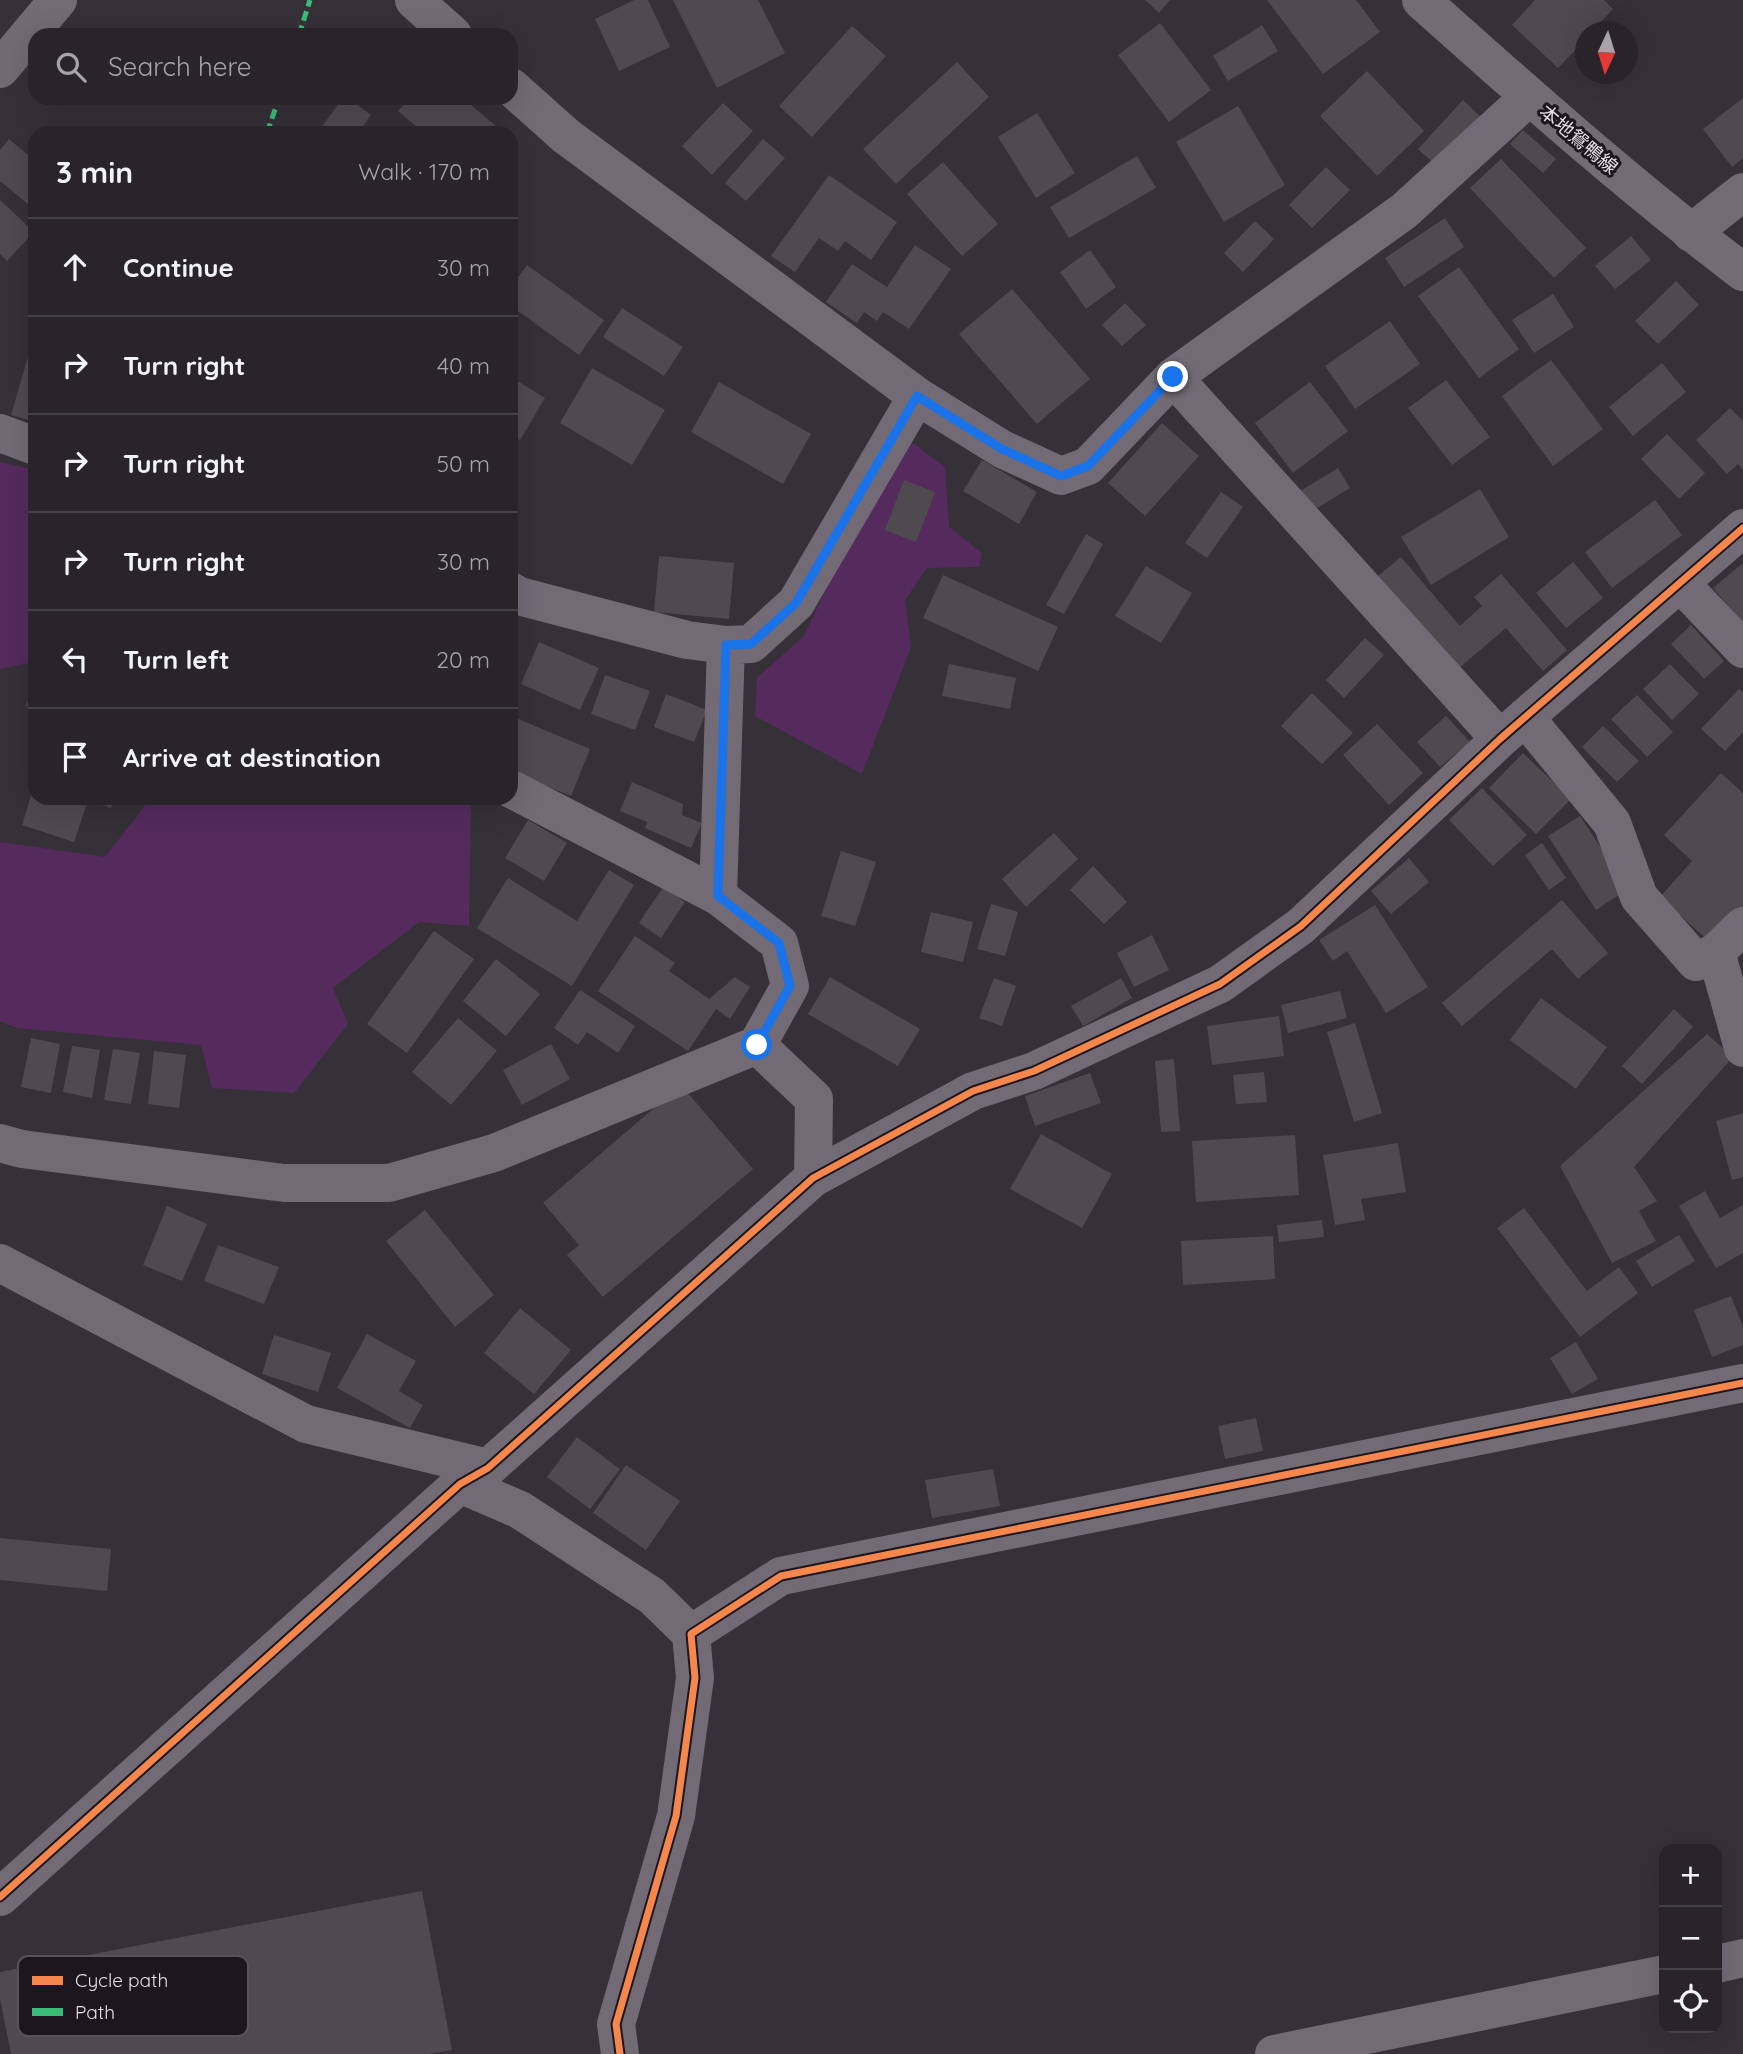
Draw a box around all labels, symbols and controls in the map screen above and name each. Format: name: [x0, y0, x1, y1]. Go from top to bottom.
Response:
north arrow: [1575, 21, 1638, 84]
search box: [28, 28, 518, 105]
icon: search: [52, 48, 90, 86]
text: Search here: [108, 50, 252, 83]
street label: 本地鴛鴨線: [1535, 99, 1623, 179]
text: 3 min: [56, 153, 133, 191]
text: Walk · 170 m: [358, 157, 490, 186]
icon: ahead: [56, 248, 94, 286]
text: Continue: [123, 251, 234, 284]
text: 30 m: [437, 253, 490, 282]
icon: right: [56, 346, 94, 384]
text: Turn right: [123, 349, 245, 382]
text: 40 m: [437, 351, 490, 380]
route end: [1157, 361, 1188, 392]
icon: right: [56, 444, 94, 482]
text: Turn right: [123, 447, 245, 480]
text: 50 m: [437, 449, 490, 478]
icon: right: [56, 542, 94, 580]
text: Turn right: [123, 545, 245, 578]
text: 30 m: [437, 547, 490, 576]
icon: left: [56, 640, 94, 678]
text: Turn left: [123, 643, 230, 676]
text: 20 m: [436, 645, 490, 674]
icon: arrive: [56, 738, 94, 776]
text: Arrive at destination: [123, 741, 381, 774]
route start: [741, 1029, 772, 1060]
map controls: [1659, 1844, 1722, 2033]
button: +: [1659, 1844, 1722, 1907]
button: −: [1659, 1907, 1722, 1970]
legend: [18, 1956, 248, 2036]
text: Cycle path: [75, 1968, 168, 1992]
button: locate: [1659, 1970, 1722, 2033]
text: Path: [75, 2000, 115, 2024]

